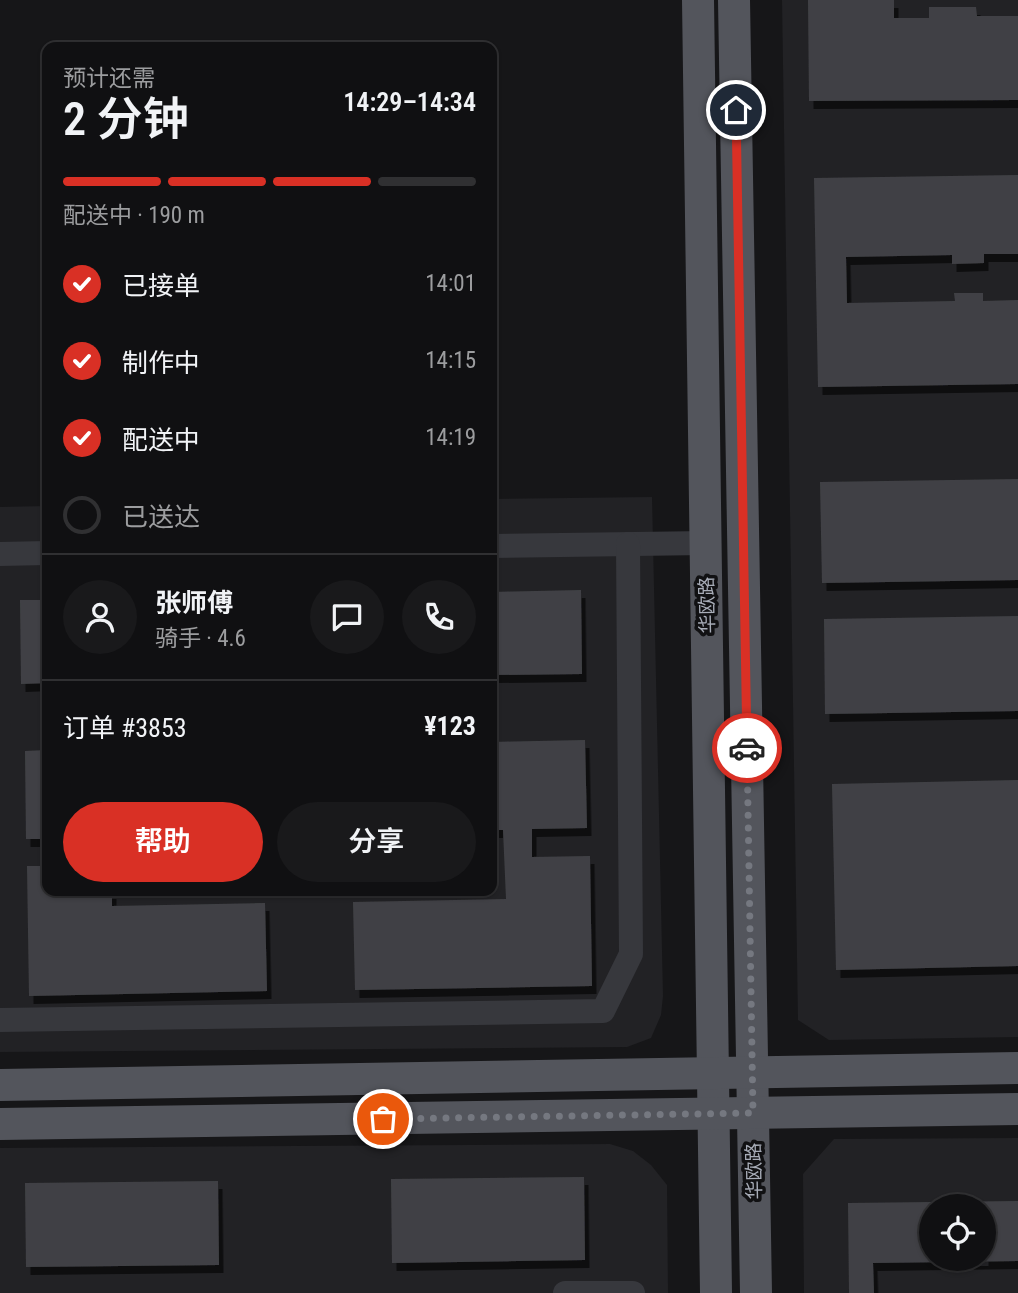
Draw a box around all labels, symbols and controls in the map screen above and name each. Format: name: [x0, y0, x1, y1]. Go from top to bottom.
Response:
text: 预计还需: [63, 65, 155, 92]
pin: [706, 80, 766, 140]
text: 14:29–14:34: [343, 87, 476, 117]
icon: home: [717, 91, 755, 129]
text: 2 分钟: [63, 92, 189, 146]
text: 配送中 · 190 m: [63, 202, 205, 229]
icon: check: [63, 265, 101, 303]
text: 14:01: [425, 270, 476, 297]
text: 已接单: [122, 271, 200, 301]
icon: check: [63, 342, 101, 380]
text: 14:15: [425, 347, 476, 374]
text: 制作中: [122, 348, 200, 378]
icon: check: [63, 419, 101, 457]
text: 14:19: [425, 424, 476, 451]
text: 配送中: [122, 425, 200, 455]
text: 已送达: [122, 502, 200, 532]
street label: 华欧路: [695, 576, 719, 634]
button: person: [63, 580, 137, 654]
button: chat: [310, 580, 384, 654]
button: phone: [402, 580, 476, 654]
text: 张师傅: [155, 588, 233, 618]
text: 骑手 · 4.6: [155, 625, 246, 652]
text: ¥123: [424, 711, 476, 741]
text: 订单 #3853: [63, 713, 187, 743]
courier: [712, 713, 782, 783]
icon: car: [728, 729, 766, 767]
button: 帮助: [63, 802, 263, 882]
button: 分享: [277, 802, 476, 882]
pin: [353, 1089, 413, 1149]
icon: bag: [364, 1100, 402, 1138]
street label: 华欧路: [742, 1142, 766, 1200]
map controls: [919, 1194, 996, 1271]
button: locate: [919, 1194, 996, 1271]

